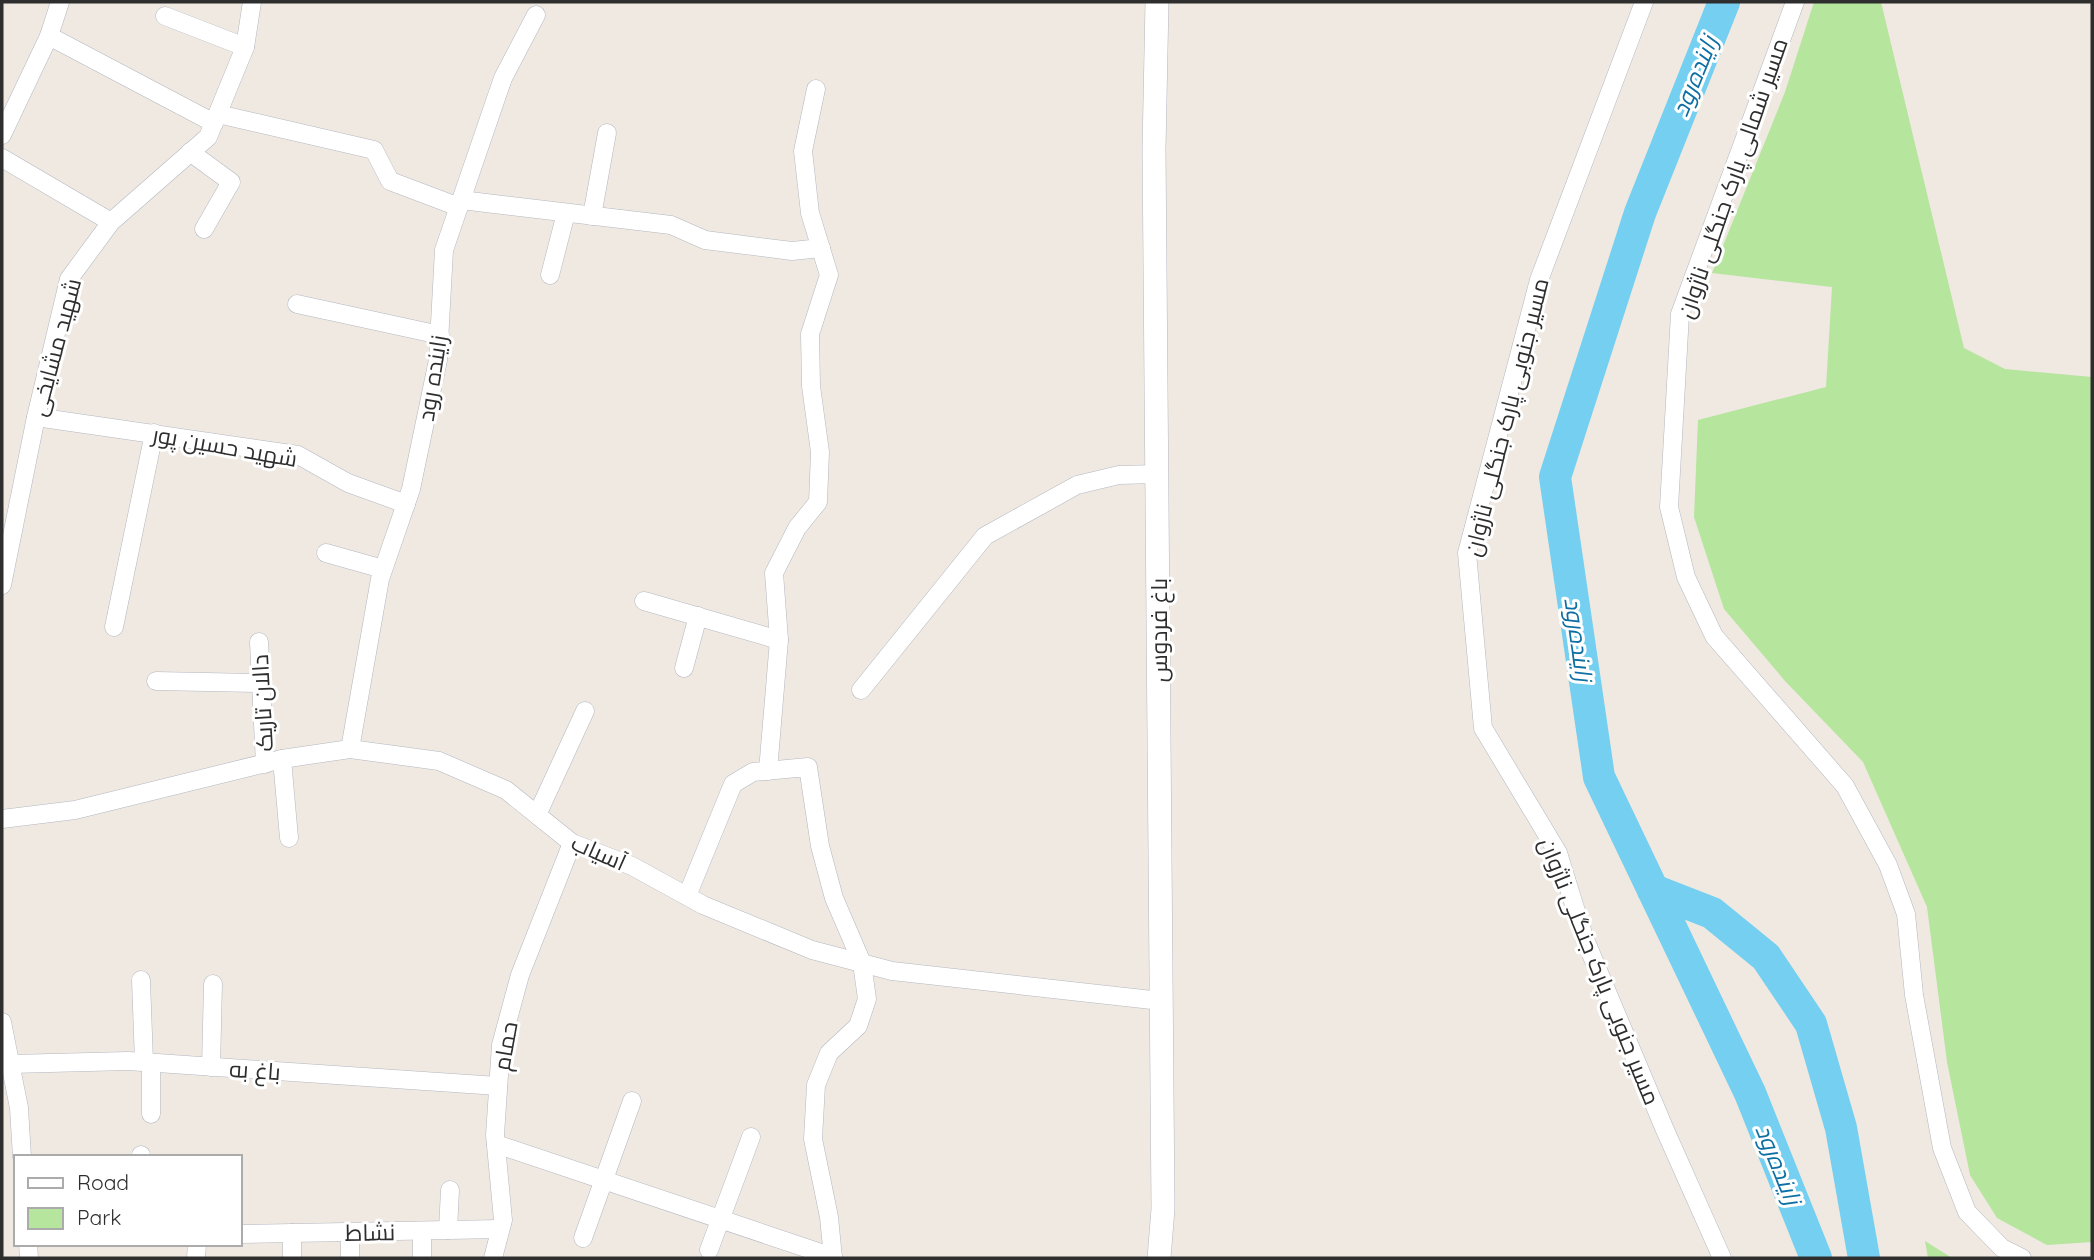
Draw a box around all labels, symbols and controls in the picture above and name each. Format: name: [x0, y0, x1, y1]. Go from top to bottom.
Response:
water label: زاینده‌رود: [1664, 29, 1725, 121]
street label: مسیر شمالی پارک جنگلی ناژوان: [1670, 34, 1795, 322]
street label: شهید مشایخی: [23, 275, 87, 419]
street label: مسیر جنوبی پارک جنگلی ناژوان: [1457, 275, 1556, 559]
street label: زاینده رود: [411, 333, 453, 423]
street label: شهید حسین پور: [148, 419, 300, 474]
street label: باغ فردوس: [1144, 578, 1175, 682]
water label: زاینده‌رود: [1558, 595, 1600, 685]
street label: دالان تاریک: [245, 653, 279, 753]
street label: آسیاب: [567, 827, 631, 877]
street label: مسیر جنوبی پارک جنگلی ناژوان: [1532, 833, 1667, 1109]
street label: حمام: [486, 1019, 526, 1073]
street label: باغ به: [228, 1054, 282, 1088]
water label: زاینده‌رود: [1749, 1119, 1810, 1211]
legend: [14, 1155, 242, 1246]
text: Road: [77, 1169, 129, 1195]
text: Park: [77, 1204, 121, 1230]
street label: نشاط: [345, 1217, 395, 1247]

